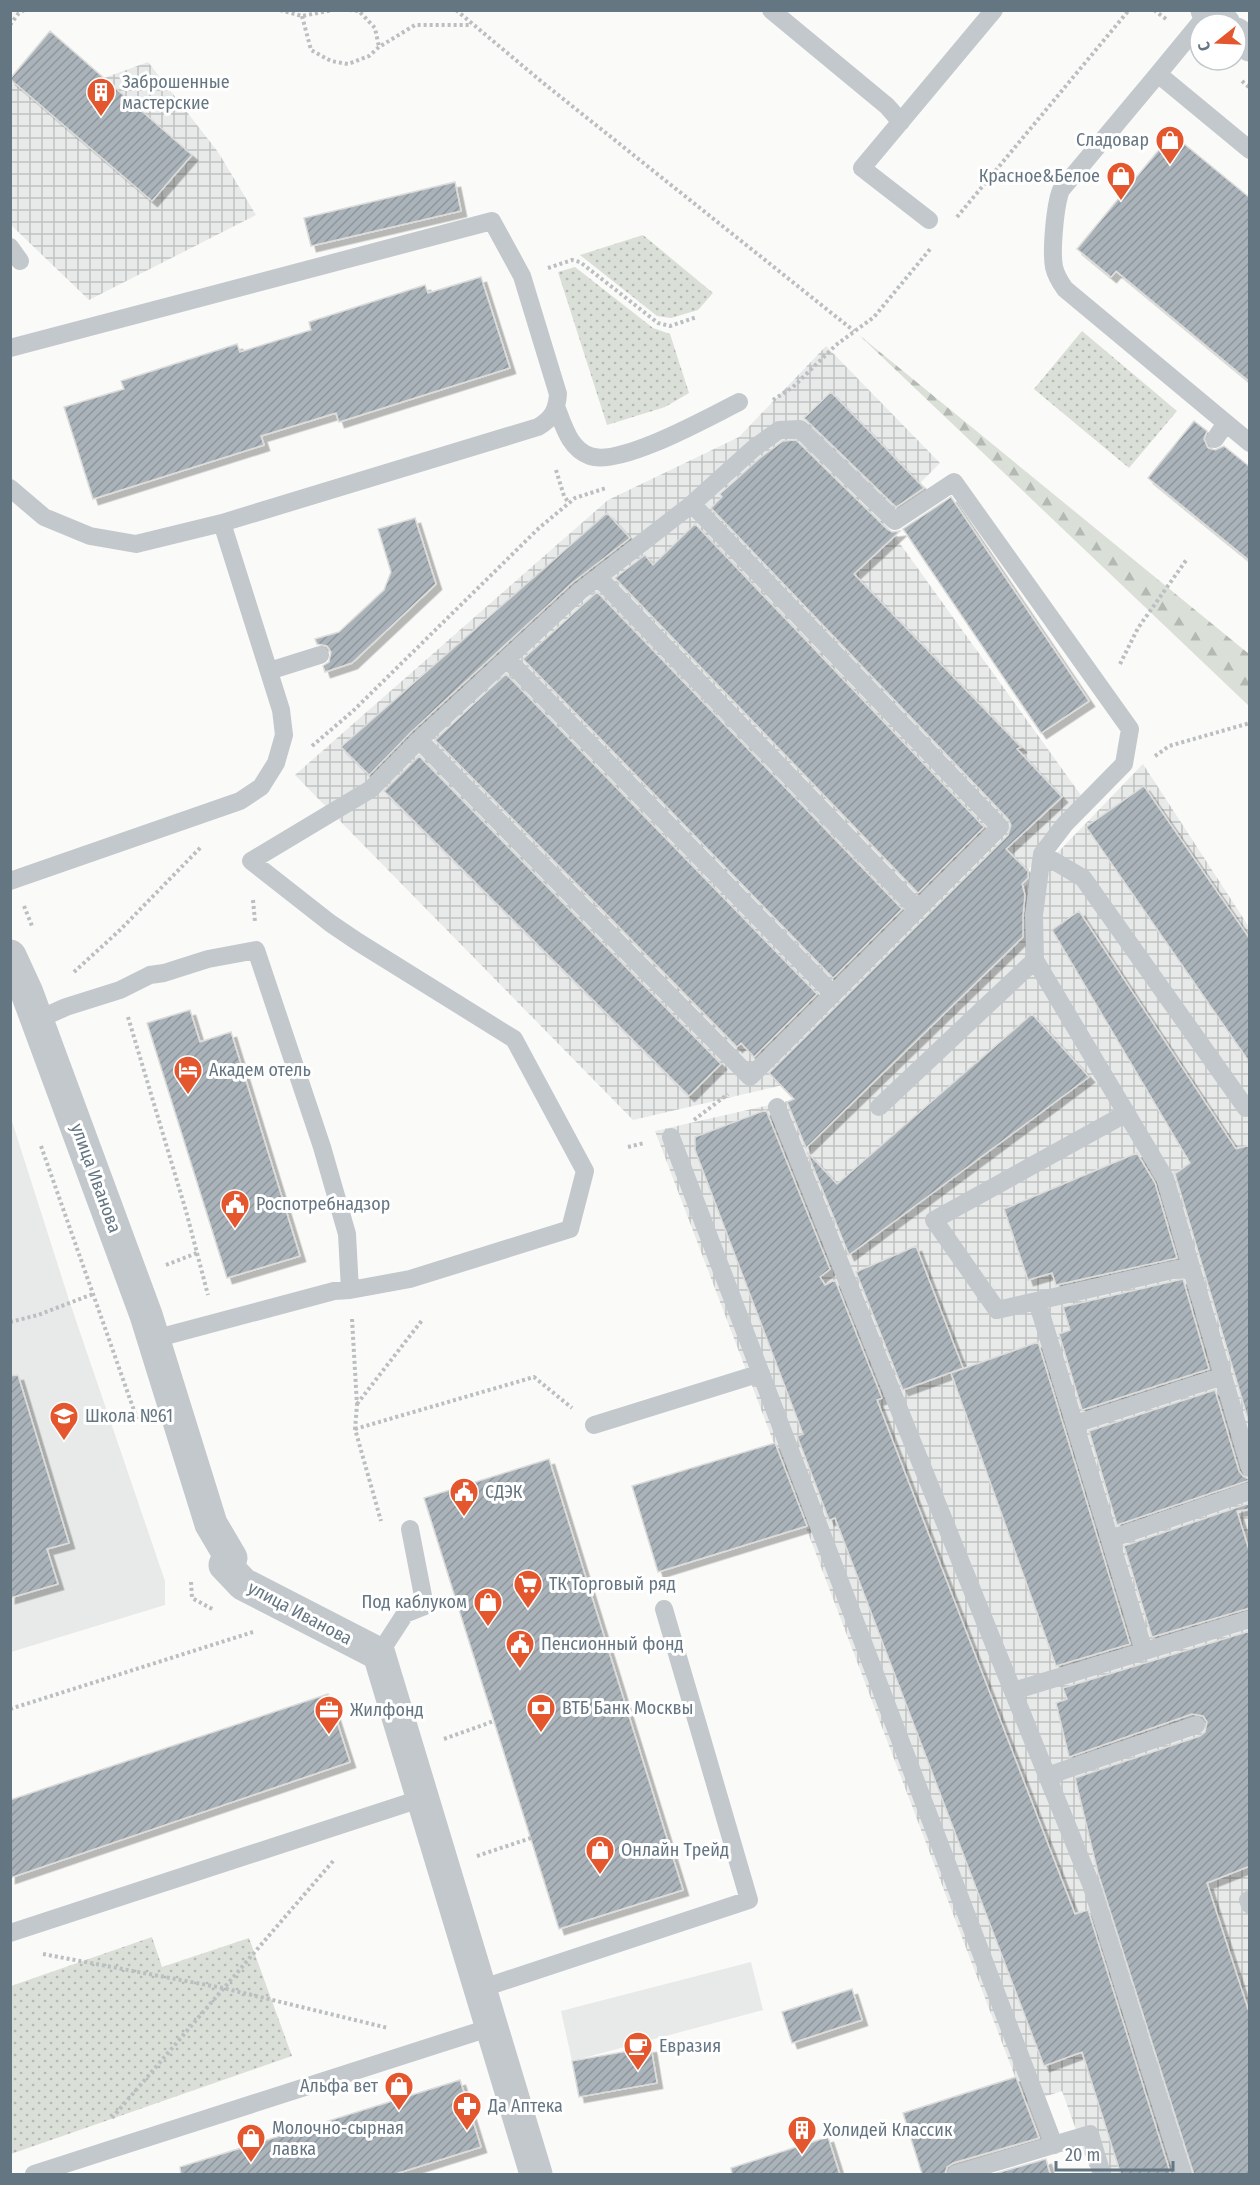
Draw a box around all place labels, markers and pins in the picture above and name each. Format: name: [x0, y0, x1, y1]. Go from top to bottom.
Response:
place label: Заброшенные мастерские: [122, 71, 230, 114]
building icon: Заброшенные мастерские: [85, 76, 117, 118]
shop icon: Сладовар: [1154, 124, 1186, 166]
place label: Сладовар: [1076, 129, 1149, 151]
shop icon: Красное&Белое: [1105, 160, 1137, 202]
place label: Красное&Белое: [979, 165, 1100, 187]
hotel icon: Академ отель: [172, 1054, 204, 1096]
place label: Академ отель: [209, 1059, 311, 1081]
public building icon: Роспотребнадзор: [219, 1188, 251, 1230]
place label: Роспотребнадзор: [256, 1193, 390, 1215]
school or university icon: Школа №61: [48, 1400, 80, 1442]
place label: Школа №61: [85, 1405, 173, 1427]
public building icon: СДЭК: [448, 1476, 480, 1518]
place label: СДЭК: [485, 1481, 523, 1503]
supermarket icon: ТК Торговый ряд: [512, 1568, 544, 1610]
place label: ТК Торговый ряд: [549, 1573, 676, 1595]
shop icon: Под каблуком: [472, 1586, 504, 1628]
place label: Под каблуком: [361, 1591, 467, 1613]
public building icon: Пенсионный фонд: [504, 1628, 536, 1670]
place label: Пенсионный фонд: [541, 1633, 684, 1655]
bank icon: ВТБ Банк Москвы: [525, 1692, 557, 1734]
office icon: Жилфонд: [313, 1694, 345, 1736]
place label: ВТБ Банк Москвы: [562, 1697, 693, 1719]
place label: Жилфонд: [350, 1699, 424, 1721]
shop icon: Онлайн Трейд: [584, 1834, 616, 1876]
place label: Онлайн Трейд: [621, 1839, 729, 1861]
cafe icon: Евразия: [622, 2030, 654, 2072]
place label: Евразия: [659, 2035, 721, 2057]
shop icon: Альфа вет: [383, 2070, 415, 2112]
place label: Альфа вет: [300, 2075, 379, 2097]
pharmacy icon: Да Аптека: [451, 2090, 483, 2132]
place label: Да Аптека: [487, 2095, 563, 2117]
building icon: Холидей Классик: [786, 2114, 818, 2156]
place label: Молочно-сырная лавка: [272, 2117, 404, 2160]
place label: Холидей Классик: [823, 2119, 953, 2141]
shop icon: Молочно-сырная лавка: [235, 2122, 267, 2164]

